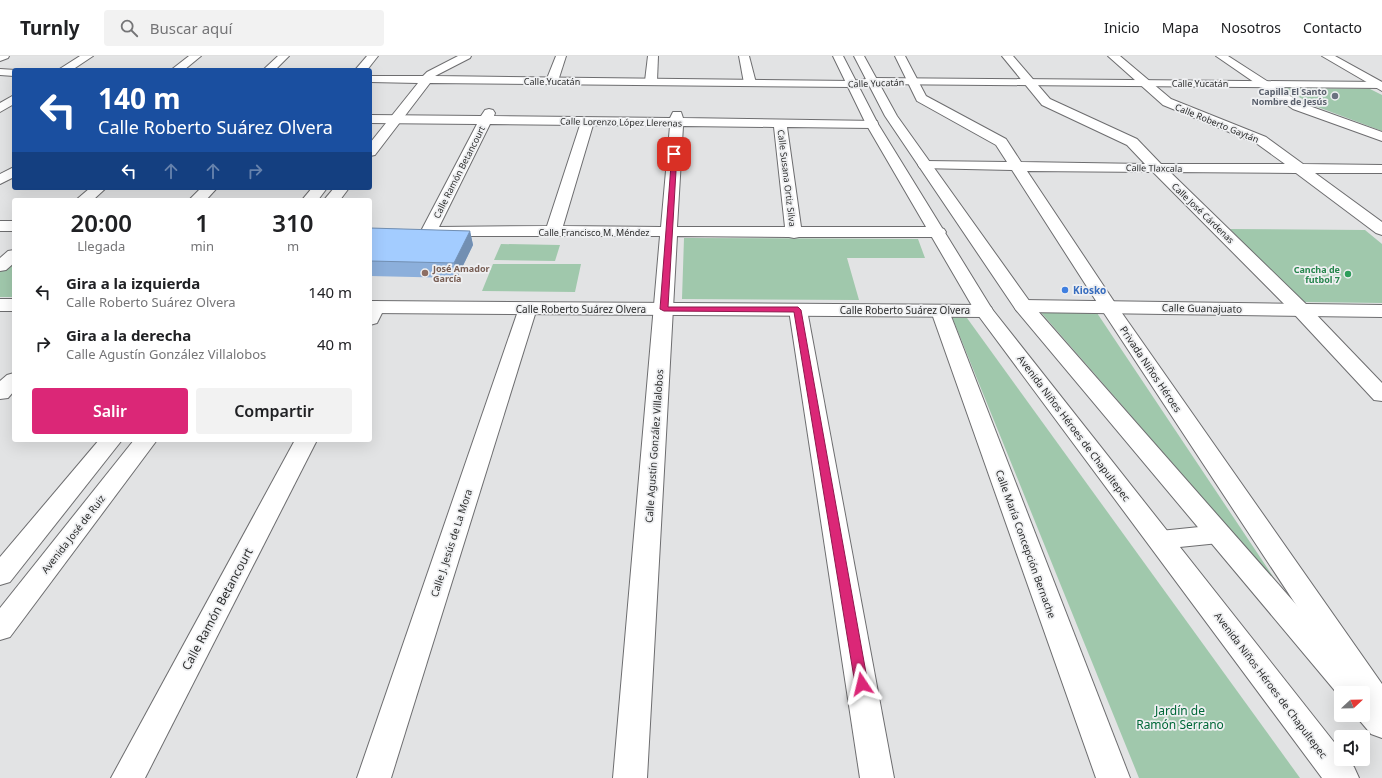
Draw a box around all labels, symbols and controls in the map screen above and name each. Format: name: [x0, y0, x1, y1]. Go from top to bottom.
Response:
search box: [104, 10, 384, 46]
text: Turnly: [20, 15, 80, 41]
icon: search: [118, 17, 140, 39]
text: Buscar aquí: [150, 18, 232, 38]
text: Inicio: [1104, 18, 1140, 37]
text: Mapa: [1162, 18, 1199, 37]
text: Nosotros: [1221, 18, 1281, 37]
text: Contacto: [1303, 18, 1362, 37]
street label: Calle Yucatán: [524, 75, 580, 88]
street label: Calle Yucatán: [848, 76, 904, 90]
street label: Calle Yucatán: [1172, 77, 1228, 90]
text: 140 m: [98, 79, 181, 117]
icon: left: [32, 84, 84, 136]
place label: Capilla El Santo Nombre de Jesús: [1251, 85, 1327, 108]
marker: Capilla El Santo Nombre de Jesús: [1330, 91, 1340, 101]
street label: Calle Roberto Gaytán: [1173, 100, 1261, 146]
street label: Calle Lorenzo López Llerenas: [560, 114, 682, 130]
text: Calle Roberto Suárez Olvera: [98, 115, 333, 139]
street label: Calle Ramón Betancourt: [430, 123, 488, 221]
street label: Calle Susana Ortiz Silva: [775, 129, 799, 227]
pin: [657, 137, 691, 171]
icon: arrive: [663, 143, 685, 165]
icon: left: [118, 160, 140, 182]
icon: ahead: [160, 160, 182, 182]
icon: ahead: [202, 160, 224, 182]
icon: right: [244, 160, 266, 182]
street label: Calle Tlaxcala: [1126, 161, 1182, 175]
street label: Calle José Cárdenas: [1169, 180, 1237, 246]
text: 20:00: [70, 206, 132, 239]
text: 1: [195, 206, 209, 239]
text: 310: [272, 206, 314, 239]
street label: Calle Francisco M. Méndez: [538, 226, 650, 239]
text: Llegada: [77, 237, 125, 255]
text: min: [190, 237, 214, 255]
text: m: [287, 237, 299, 255]
place label: José Amador García: [432, 262, 490, 285]
place label: Cancha de futbol 7: [1294, 263, 1340, 286]
marker: José Amador García: [420, 268, 430, 278]
marker: Cancha de futbol 7: [1343, 269, 1353, 279]
text: Gira a la izquierda: [66, 273, 200, 293]
icon: left: [32, 281, 54, 303]
text: 140 m: [308, 282, 352, 302]
place label: Kiosko: [1073, 283, 1106, 297]
marker: Kiosko: [1060, 285, 1070, 295]
text: Calle Roberto Suárez Olvera: [66, 293, 236, 311]
street label: Calle Guanajuato: [1162, 300, 1242, 316]
street label: Calle Roberto Suárez Olvera: [516, 302, 646, 316]
street label: Calle Roberto Suárez Olvera: [840, 303, 970, 317]
street label: Privada Niños Héroes: [1117, 323, 1185, 415]
text: Gira a la derecha: [66, 325, 191, 345]
icon: right: [32, 333, 54, 355]
text: 40 m: [317, 334, 352, 354]
text: Calle Agustín González Villalobos: [66, 345, 266, 363]
street label: Avenida Niños Héroes de Chapultepec: [1014, 352, 1134, 504]
street label: Calle Agustín González Villalobos: [642, 368, 666, 523]
button: Salir: [32, 388, 188, 434]
button: Compartir: [196, 388, 352, 434]
street label: Calle María Concepción Bernache: [993, 468, 1060, 620]
street label: Calle J. Jesús de La Mora: [427, 487, 475, 599]
street label: Avenida José de Ruiz: [38, 492, 108, 576]
street label: Calle Ramón Betancourt: [177, 544, 257, 673]
street label: Avenida Niños Héroes de Chapultepec: [1211, 609, 1331, 761]
position arrow: [841, 663, 883, 705]
north arrow: [1334, 686, 1370, 722]
map controls: [1334, 686, 1370, 766]
park label: Jardín de Ramón Serrano: [1136, 702, 1224, 733]
button: sound: [1334, 730, 1370, 766]

